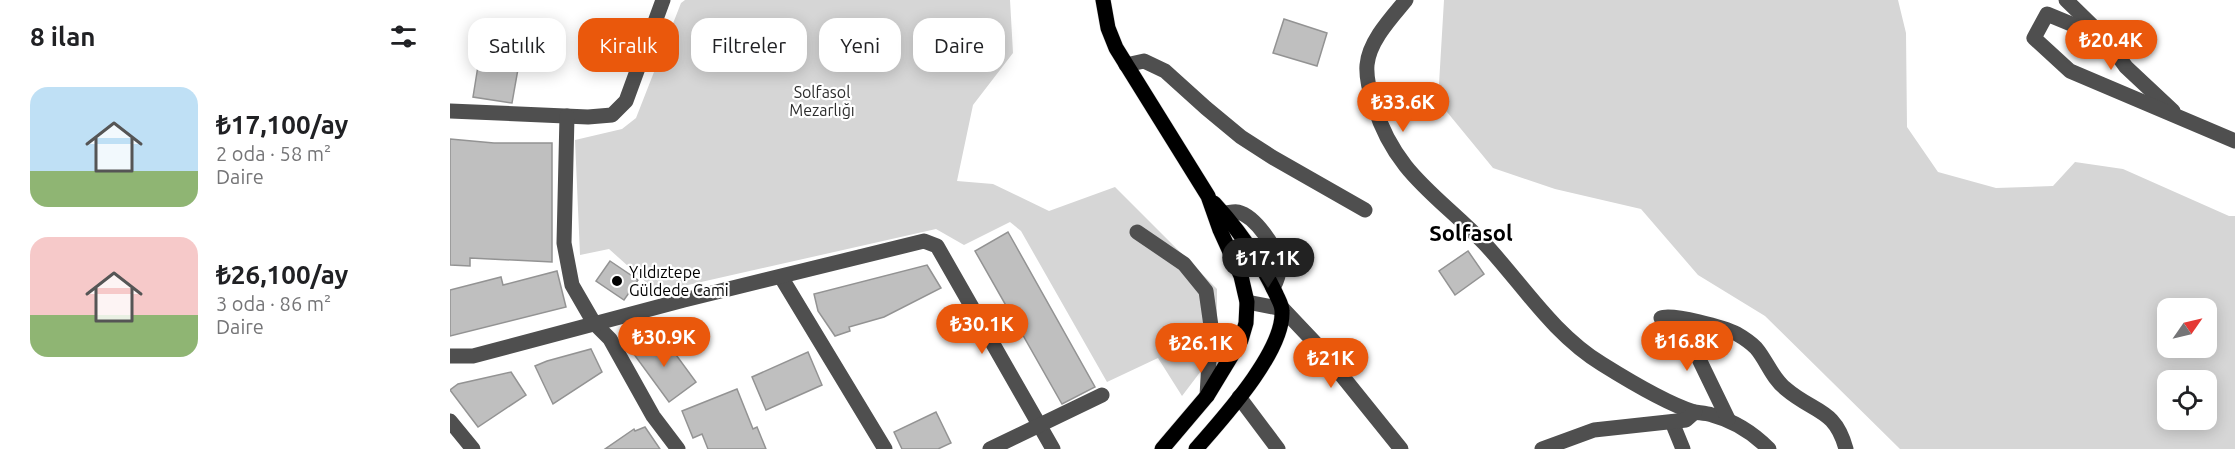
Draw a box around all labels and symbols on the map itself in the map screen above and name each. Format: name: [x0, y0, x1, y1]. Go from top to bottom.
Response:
pin: ₺20.4K: [2062, 20, 2160, 71]
pin: ₺33.6K: [1354, 82, 1452, 133]
park label: Solfasol Mezarlığı: [789, 83, 855, 119]
district label: Solfasol: [1429, 220, 1513, 245]
pin: ₺17.1K: [1219, 238, 1317, 289]
place label: Yıldıztepe Güldede Cami: [629, 263, 729, 299]
marker: Yıldıztepe Güldede Cami: [610, 274, 624, 288]
north arrow: [2157, 298, 2217, 358]
pin: ₺30.1K: [933, 304, 1031, 355]
pin: ₺30.9K: [615, 317, 713, 368]
pin: ₺16.8K: [1638, 321, 1736, 372]
pin: ₺26.1K: [1152, 323, 1250, 374]
pin: ₺21K: [1295, 338, 1367, 389]

